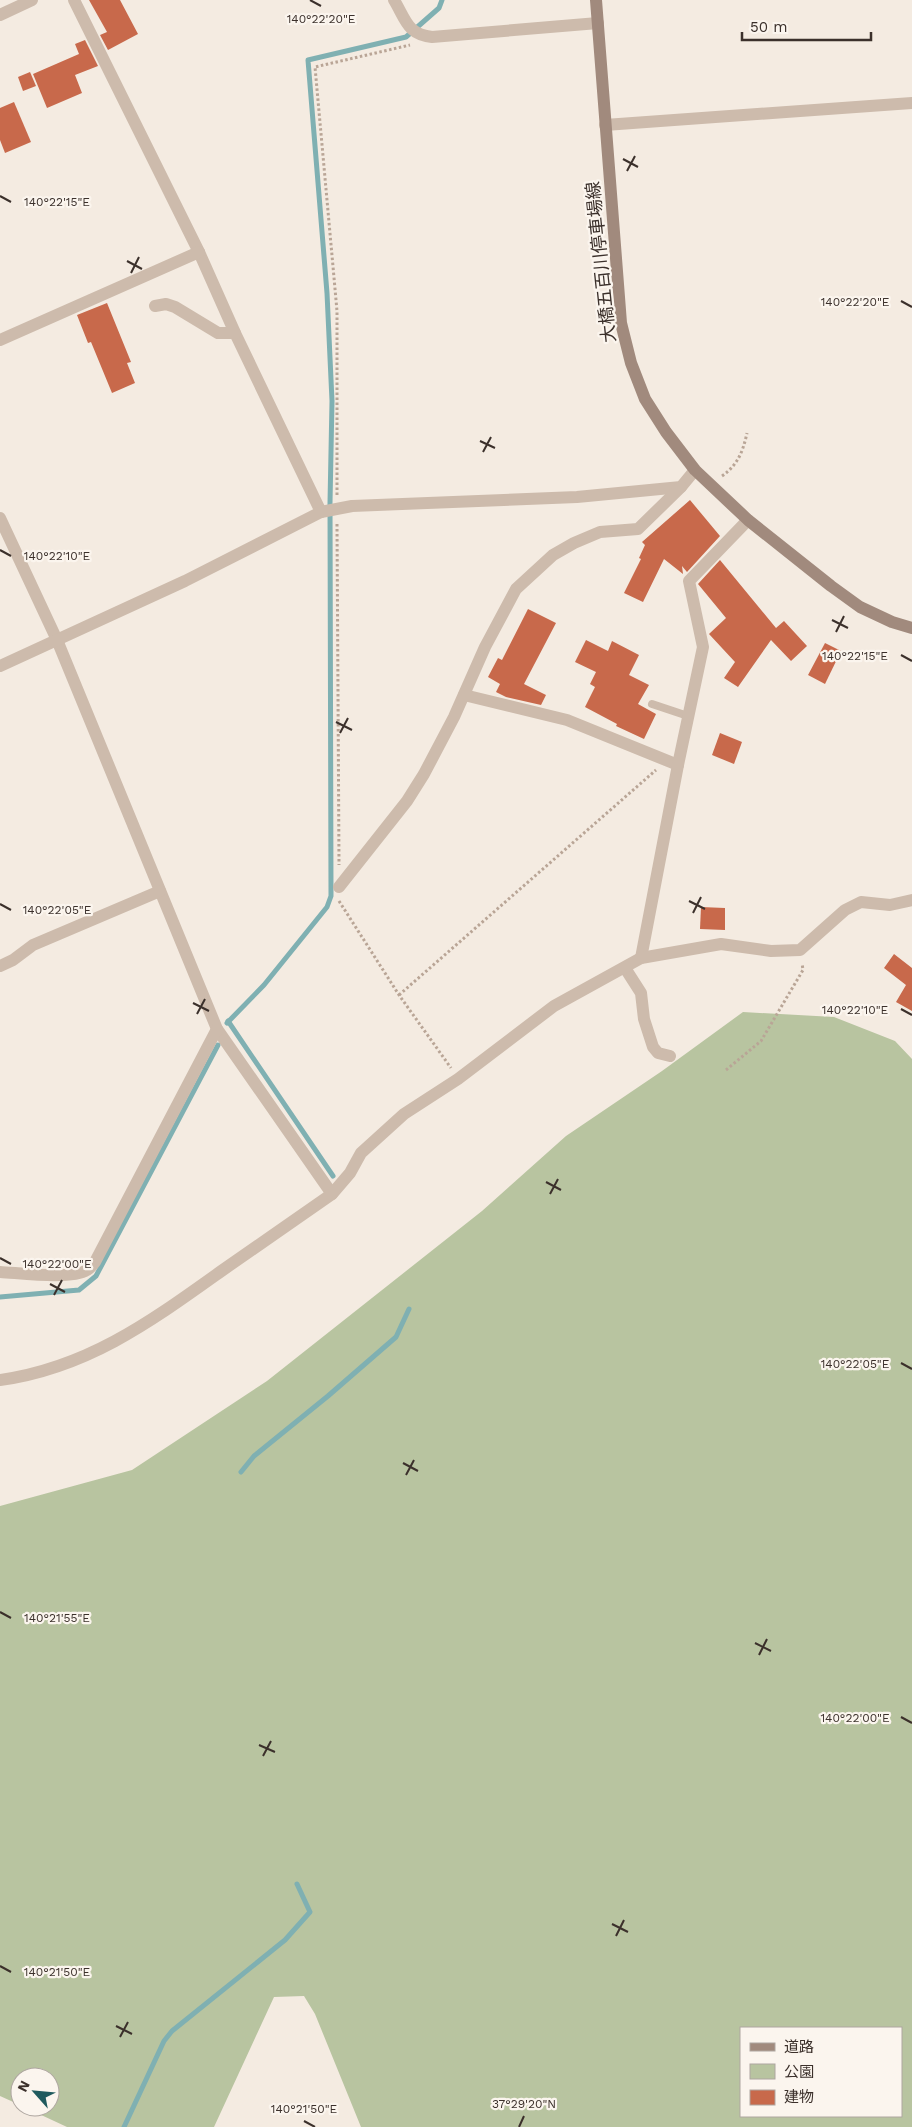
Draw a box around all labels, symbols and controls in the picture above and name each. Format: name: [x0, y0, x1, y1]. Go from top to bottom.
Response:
scale bar: [742, 10, 871, 42]
text: 140°22'20"E: [287, 12, 356, 26]
text: 50 m: [750, 18, 787, 36]
street label: 大橋五百川停車場線: [582, 180, 619, 344]
text: 140°22'15"E: [24, 195, 90, 209]
text: 140°22'20"E: [821, 295, 890, 309]
text: 140°22'10"E: [24, 549, 91, 563]
text: 140°22'15"E: [822, 649, 888, 663]
text: 140°22'05"E: [23, 903, 92, 917]
text: 140°22'10"E: [822, 1003, 889, 1017]
text: 140°22'00"E: [22, 1257, 92, 1271]
text: 140°22'05"E: [821, 1357, 890, 1371]
text: 140°21'55"E: [24, 1611, 90, 1625]
text: 140°22'00"E: [820, 1711, 890, 1725]
text: 140°21'50"E: [24, 1965, 91, 1979]
legend: [740, 2027, 902, 2117]
text: 道路: [784, 2038, 814, 2056]
text: 公園: [784, 2063, 814, 2081]
north arrow: [10, 2067, 60, 2117]
text: N: [14, 2078, 33, 2094]
text: 建物: [784, 2088, 814, 2106]
text: 37°29'20"N: [492, 2097, 556, 2111]
text: 140°21'50"E: [271, 2102, 338, 2116]

